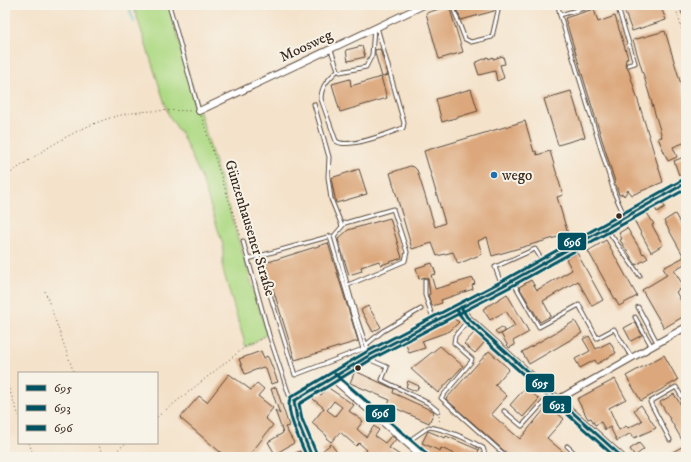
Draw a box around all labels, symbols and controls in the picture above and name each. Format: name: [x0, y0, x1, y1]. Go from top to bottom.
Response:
street label: Moosweg: [277, 25, 336, 66]
street label: Günzenhausener Straße: [220, 158, 280, 298]
place label: wego: [501, 166, 532, 185]
marker: wego: [489, 170, 499, 180]
unlabelled marker: [614, 211, 624, 221]
line badge: 696: [557, 232, 587, 251]
text: 696: [564, 236, 582, 250]
unlabelled marker: [353, 363, 363, 373]
legend: [18, 372, 158, 444]
line badge: 695: [525, 373, 555, 393]
text: 695: [532, 377, 549, 391]
text: 695: [54, 381, 72, 396]
line badge: 693: [542, 395, 572, 414]
text: 693: [549, 399, 565, 413]
text: 693: [54, 401, 71, 416]
line badge: 696: [365, 404, 396, 423]
text: 696: [372, 407, 390, 421]
text: 696: [54, 421, 73, 436]

